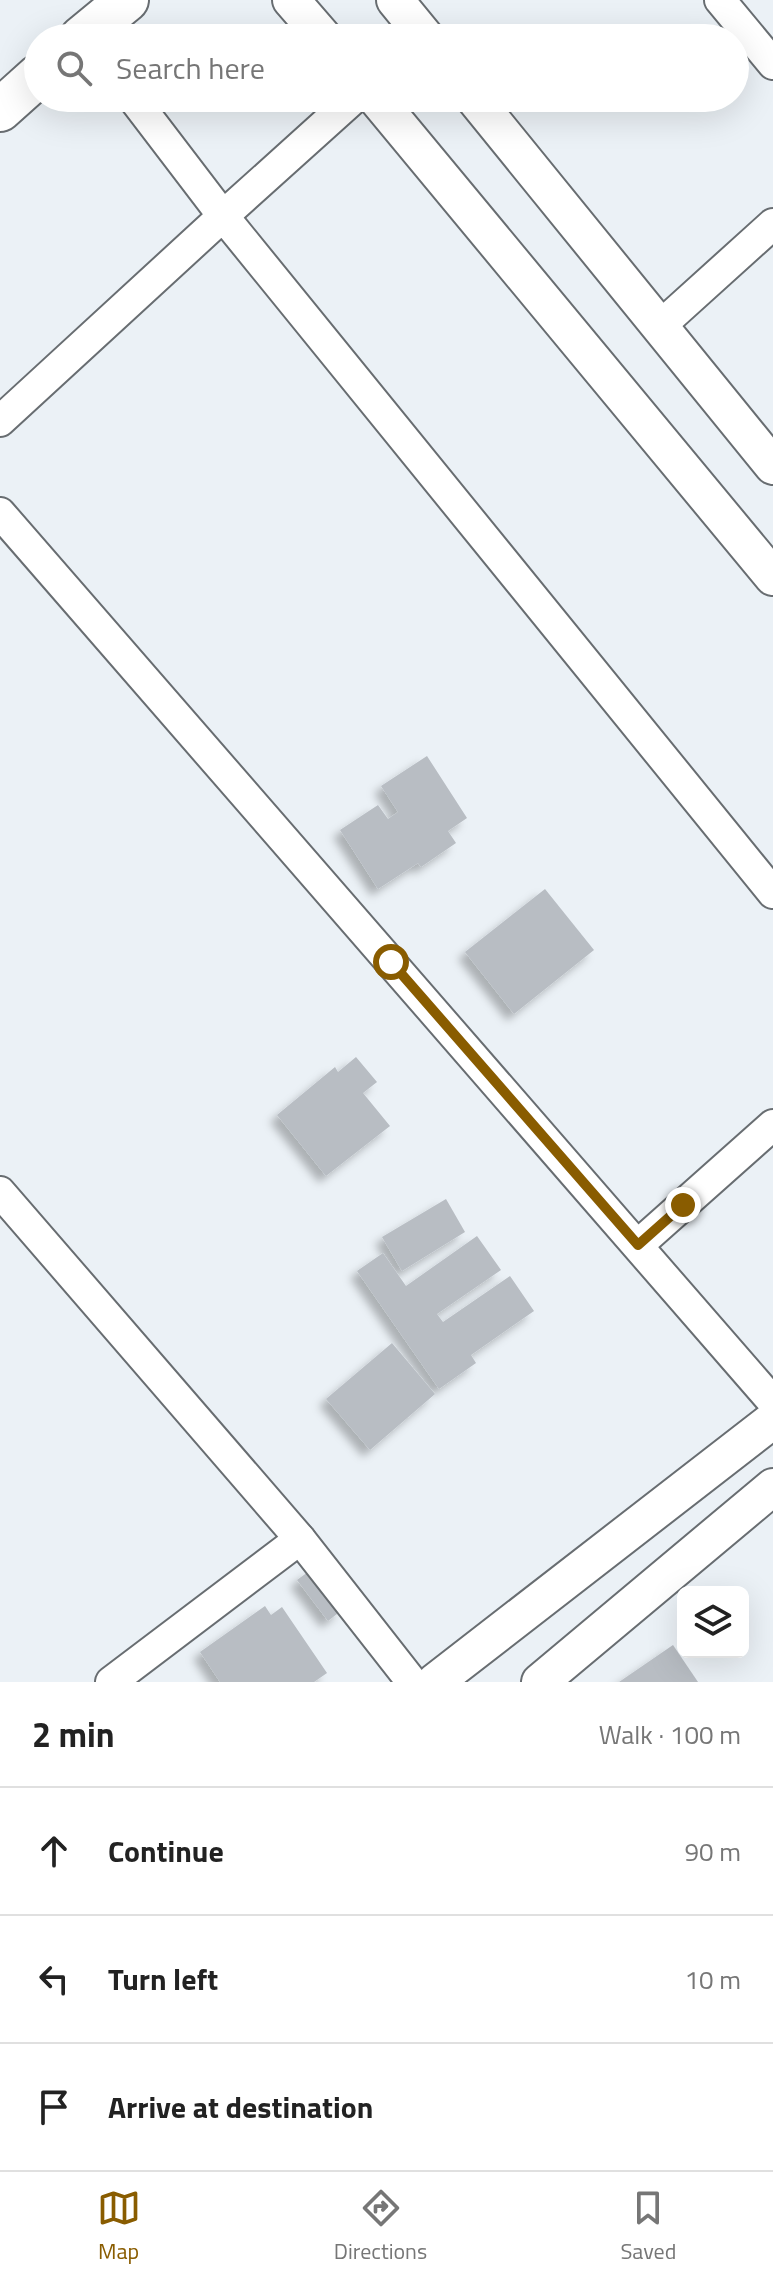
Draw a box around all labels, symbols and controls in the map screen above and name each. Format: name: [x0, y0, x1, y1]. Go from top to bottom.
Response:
search box: [24, 24, 749, 112]
text: Search here: [116, 45, 265, 91]
icon: search: [52, 46, 96, 90]
route start: [373, 944, 409, 980]
route end: [665, 1187, 701, 1223]
map controls: [677, 1586, 749, 1658]
button: layers: [677, 1586, 749, 1658]
text: 2 min: [32, 1708, 115, 1760]
text: Walk · 100 m: [599, 1715, 741, 1754]
text: Continue: [108, 1828, 224, 1874]
icon: ahead: [32, 1829, 76, 1873]
text: 90 m: [684, 1832, 741, 1871]
text: Turn left: [108, 1956, 218, 2002]
icon: left: [32, 1957, 76, 2001]
text: 10 m: [684, 1960, 741, 1999]
text: Arrive at destination: [108, 2084, 373, 2130]
icon: arrive: [32, 2085, 76, 2129]
tab: Map: [97, 2186, 141, 2268]
tab: Directions: [334, 2186, 427, 2268]
tab: Saved: [620, 2186, 676, 2268]

